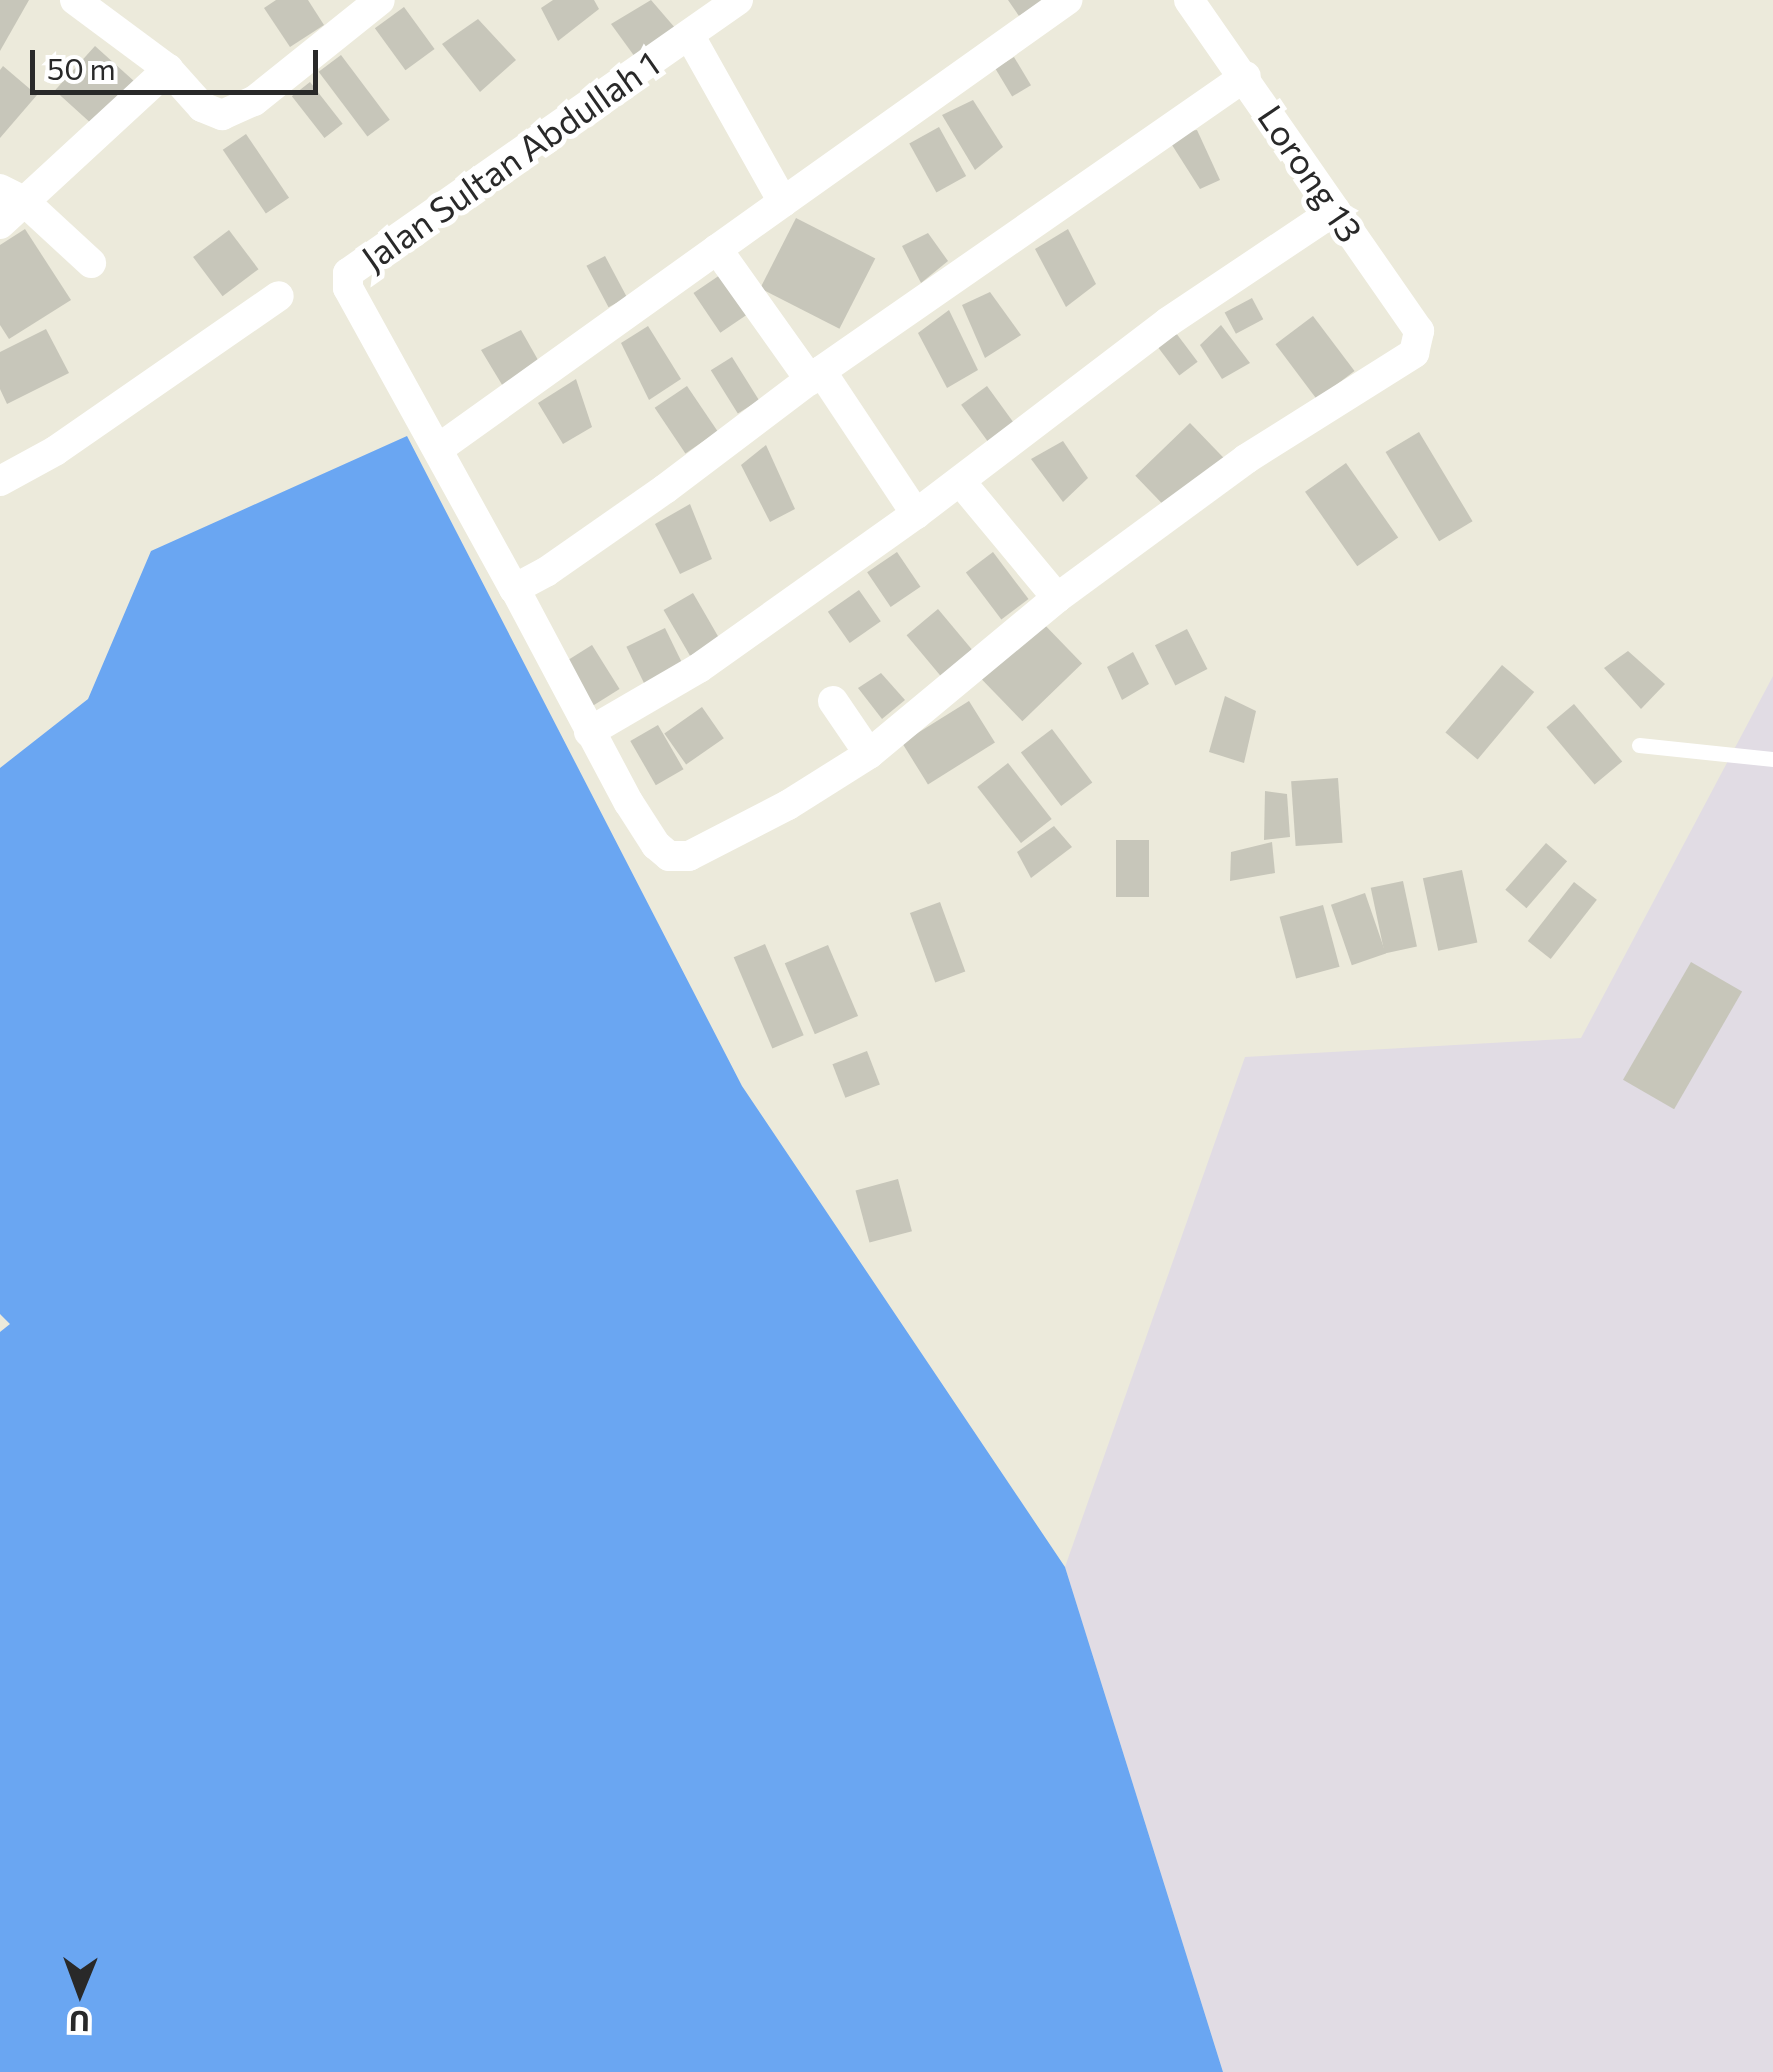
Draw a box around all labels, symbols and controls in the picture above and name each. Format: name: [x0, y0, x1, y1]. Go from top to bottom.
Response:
scale bar: [35, 30, 322, 92]
street label: Jalan Sultan Abdullah 1: [353, 41, 667, 279]
text: 50 m: [47, 49, 116, 86]
street label: Lorong 13: [1250, 97, 1372, 249]
north arrow: [30, 1942, 130, 2042]
text: U: [69, 2005, 90, 2039]

